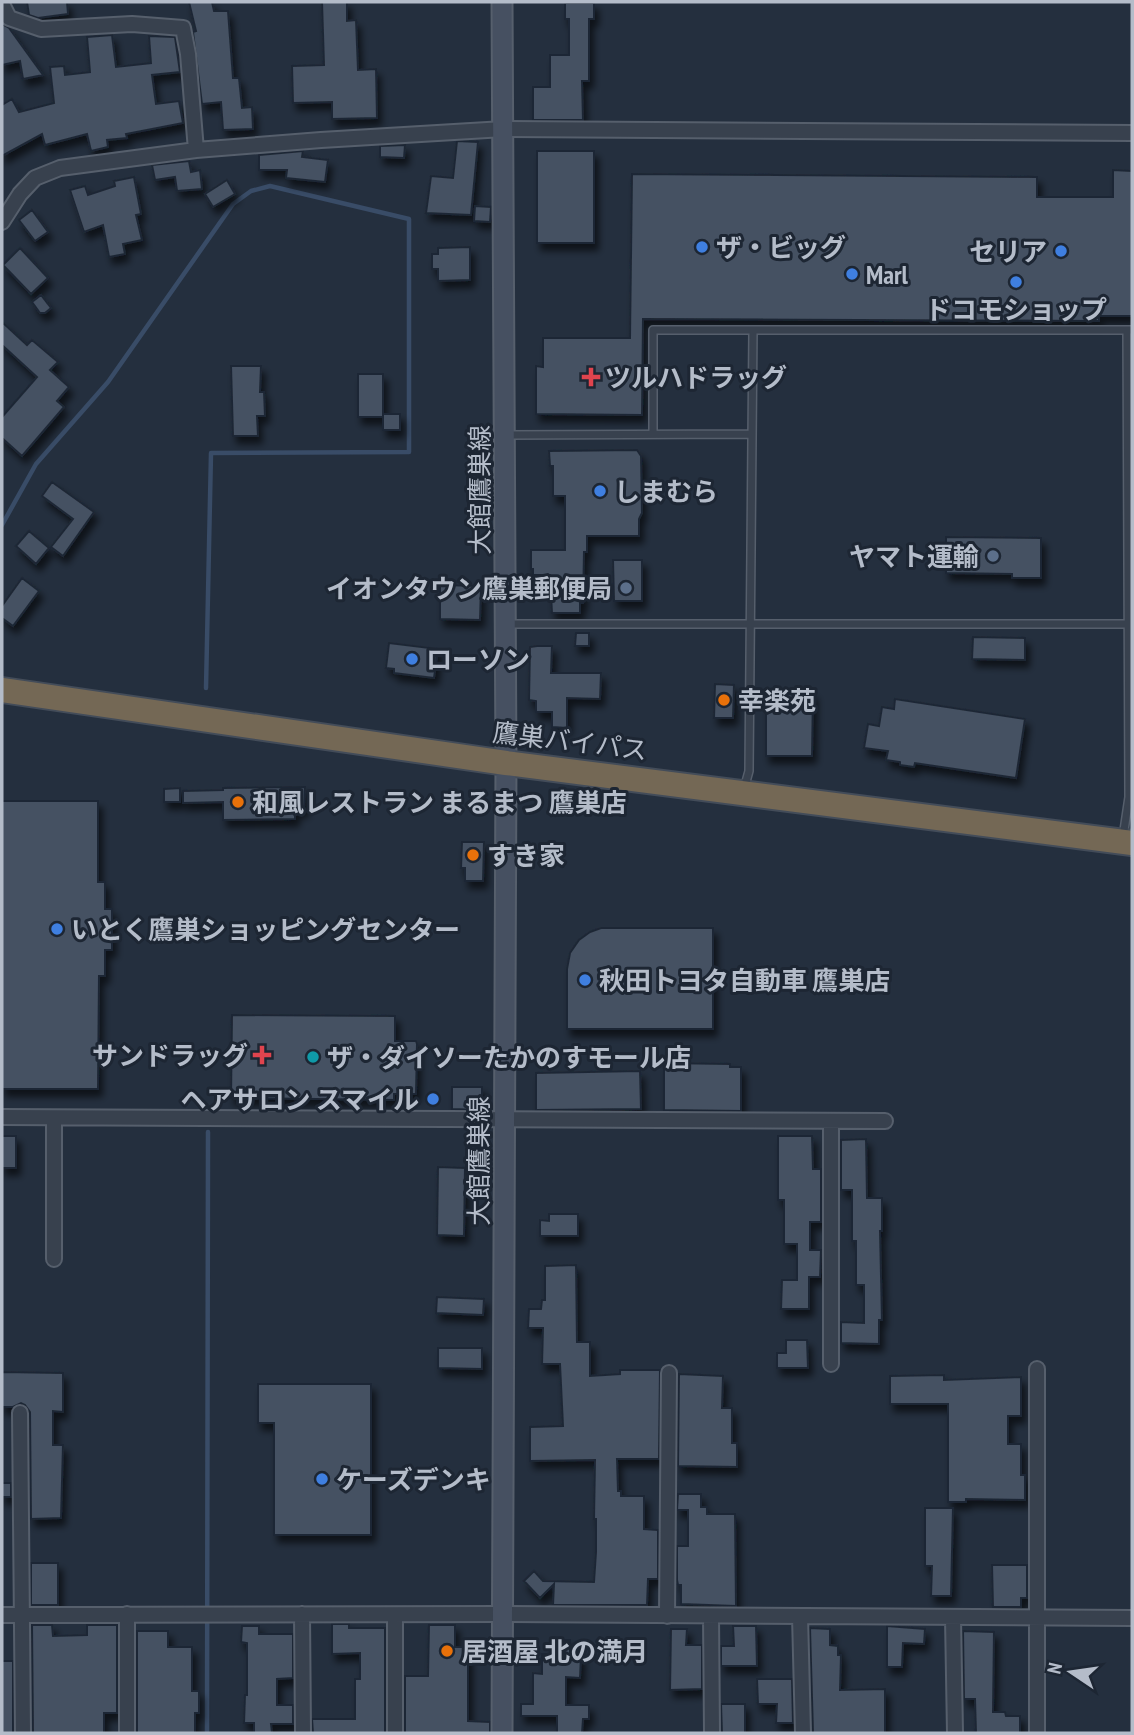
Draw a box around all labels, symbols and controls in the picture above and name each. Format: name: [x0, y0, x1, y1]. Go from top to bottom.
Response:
place label: ザ・ビッグ: [716, 231, 846, 264]
place label: セリア: [969, 235, 1047, 268]
marker: ザ・ビッグ: [694, 239, 710, 255]
marker: セリア: [1053, 243, 1069, 259]
place label: Marl: [866, 258, 909, 291]
marker: Marl: [844, 266, 860, 282]
marker: ドコモショップ: [1008, 274, 1024, 290]
place label: ドコモショップ: [925, 293, 1107, 326]
place label: ツルハドラッグ: [605, 361, 787, 394]
marker: ツルハドラッグ: [583, 369, 599, 385]
street label: 大館鷹巣線: [463, 425, 496, 555]
place label: しまむら: [614, 475, 718, 508]
marker: しまむら: [592, 483, 608, 499]
place label: ヤマト運輸: [849, 540, 979, 573]
marker: ヤマト運輸: [985, 548, 1001, 564]
place label: イオンタウン鷹巣郵便局: [326, 572, 612, 605]
marker: イオンタウン鷹巣郵便局: [618, 580, 634, 596]
place label: ローソン: [426, 643, 530, 676]
marker: ローソン: [404, 651, 420, 667]
place label: 幸楽苑: [738, 684, 816, 717]
marker: 幸楽苑: [716, 692, 732, 708]
street label: 鷹巣バイパス: [491, 715, 649, 767]
place label: 和風レストラン まるまつ 鷹巣店: [252, 786, 627, 819]
marker: 和風レストラン まるまつ 鷹巣店: [230, 794, 246, 810]
place label: すき家: [487, 839, 565, 872]
marker: すき家: [465, 847, 481, 863]
place label: いとく鷹巣ショッピングセンター: [71, 913, 460, 946]
marker: いとく鷹巣ショッピングセンター: [49, 921, 65, 937]
place label: 秋田トヨタ自動車 鷹巣店: [599, 964, 890, 997]
marker: 秋田トヨタ自動車 鷹巣店: [577, 972, 593, 988]
place label: サンドラッグ: [92, 1039, 248, 1072]
place label: ザ・ダイソーたかのすモール店: [327, 1041, 691, 1074]
marker: サンドラッグ: [254, 1047, 270, 1063]
marker: ザ・ダイソーたかのすモール店: [305, 1049, 321, 1065]
place label: ヘアサロン スマイル: [180, 1083, 419, 1116]
marker: ヘアサロン スマイル: [425, 1091, 441, 1107]
street label: 大館鷹巣線: [462, 1096, 495, 1226]
place label: ケーズデンキ: [336, 1463, 491, 1496]
marker: ケーズデンキ: [314, 1471, 330, 1487]
place label: 居酒屋 北の満月: [461, 1635, 648, 1668]
north arrow: [1036, 1637, 1106, 1707]
marker: 居酒屋 北の満月: [439, 1643, 455, 1659]
text: N: [1042, 1660, 1067, 1676]

